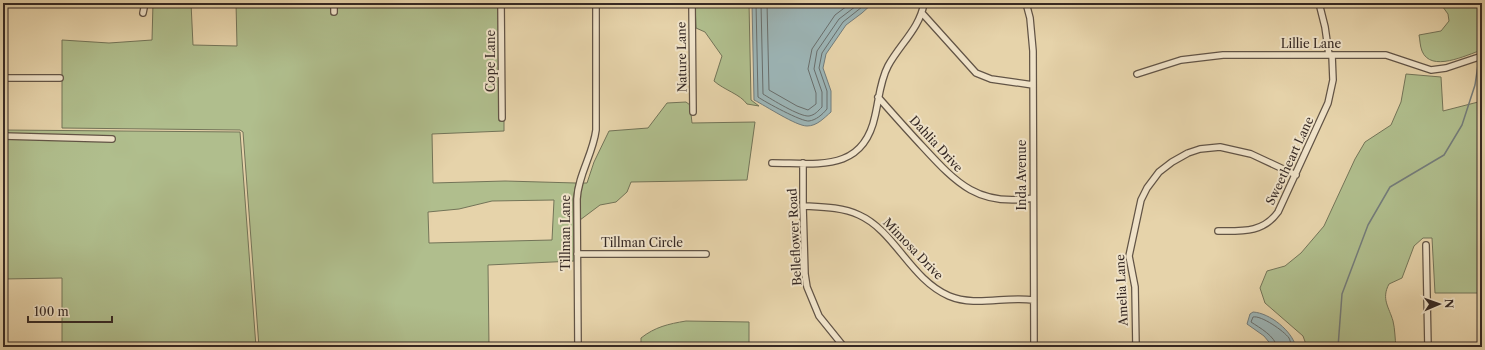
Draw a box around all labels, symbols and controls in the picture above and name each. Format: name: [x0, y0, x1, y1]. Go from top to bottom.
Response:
street label: Nature Lane: [673, 21, 690, 93]
street label: Cope Lane: [483, 30, 498, 92]
street label: Lillie Lane: [1281, 36, 1342, 51]
street label: Dahlia Drive: [907, 112, 966, 175]
street label: Sweetheart Lane: [1262, 114, 1317, 207]
street label: Inda Avenue: [1014, 139, 1029, 210]
street label: Belleflower Road: [784, 187, 805, 286]
street label: Tillman Lane: [558, 195, 573, 271]
street label: Mimosa Drive: [880, 215, 947, 283]
street label: Tillman Circle: [601, 235, 683, 250]
street label: Amelia Lane: [1112, 254, 1131, 327]
north arrow: [1419, 284, 1459, 324]
scale bar: [28, 298, 112, 324]
text: N: [1442, 299, 1456, 309]
text: 100 m: [34, 304, 69, 319]

